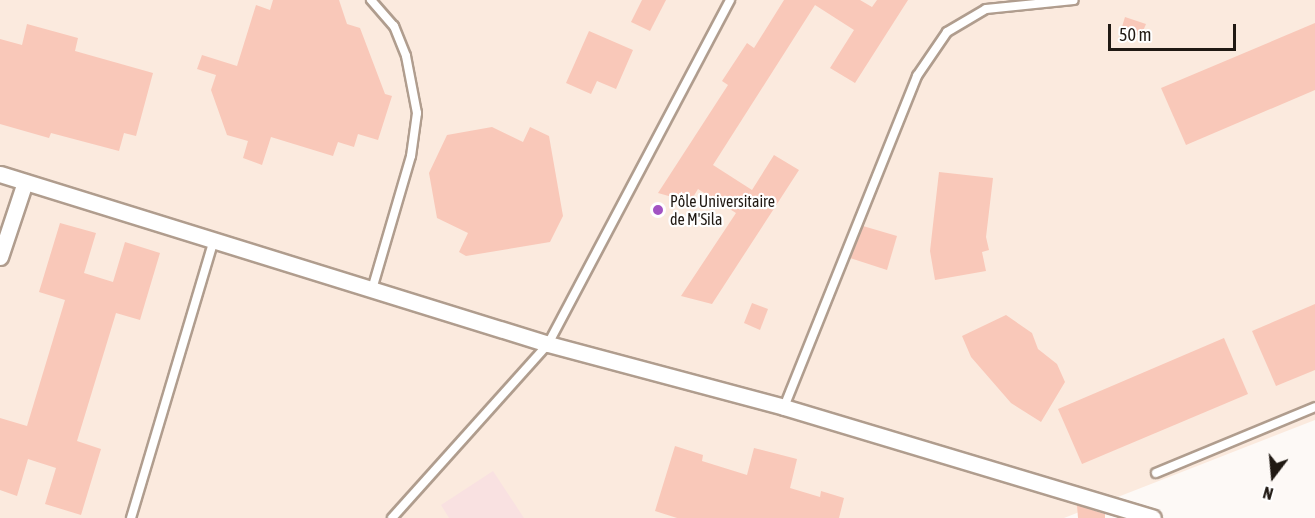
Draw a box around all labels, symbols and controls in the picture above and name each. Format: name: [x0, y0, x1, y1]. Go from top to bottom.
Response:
scale bar: [1111, 12, 1238, 50]
text: 50 m: [1119, 24, 1151, 45]
place label: Pôle Universitaire de M'Sila: [670, 191, 775, 229]
marker: Pôle Universitaire de M'Sila: [651, 203, 665, 217]
north arrow: [1243, 446, 1303, 506]
text: N: [1261, 483, 1275, 503]

